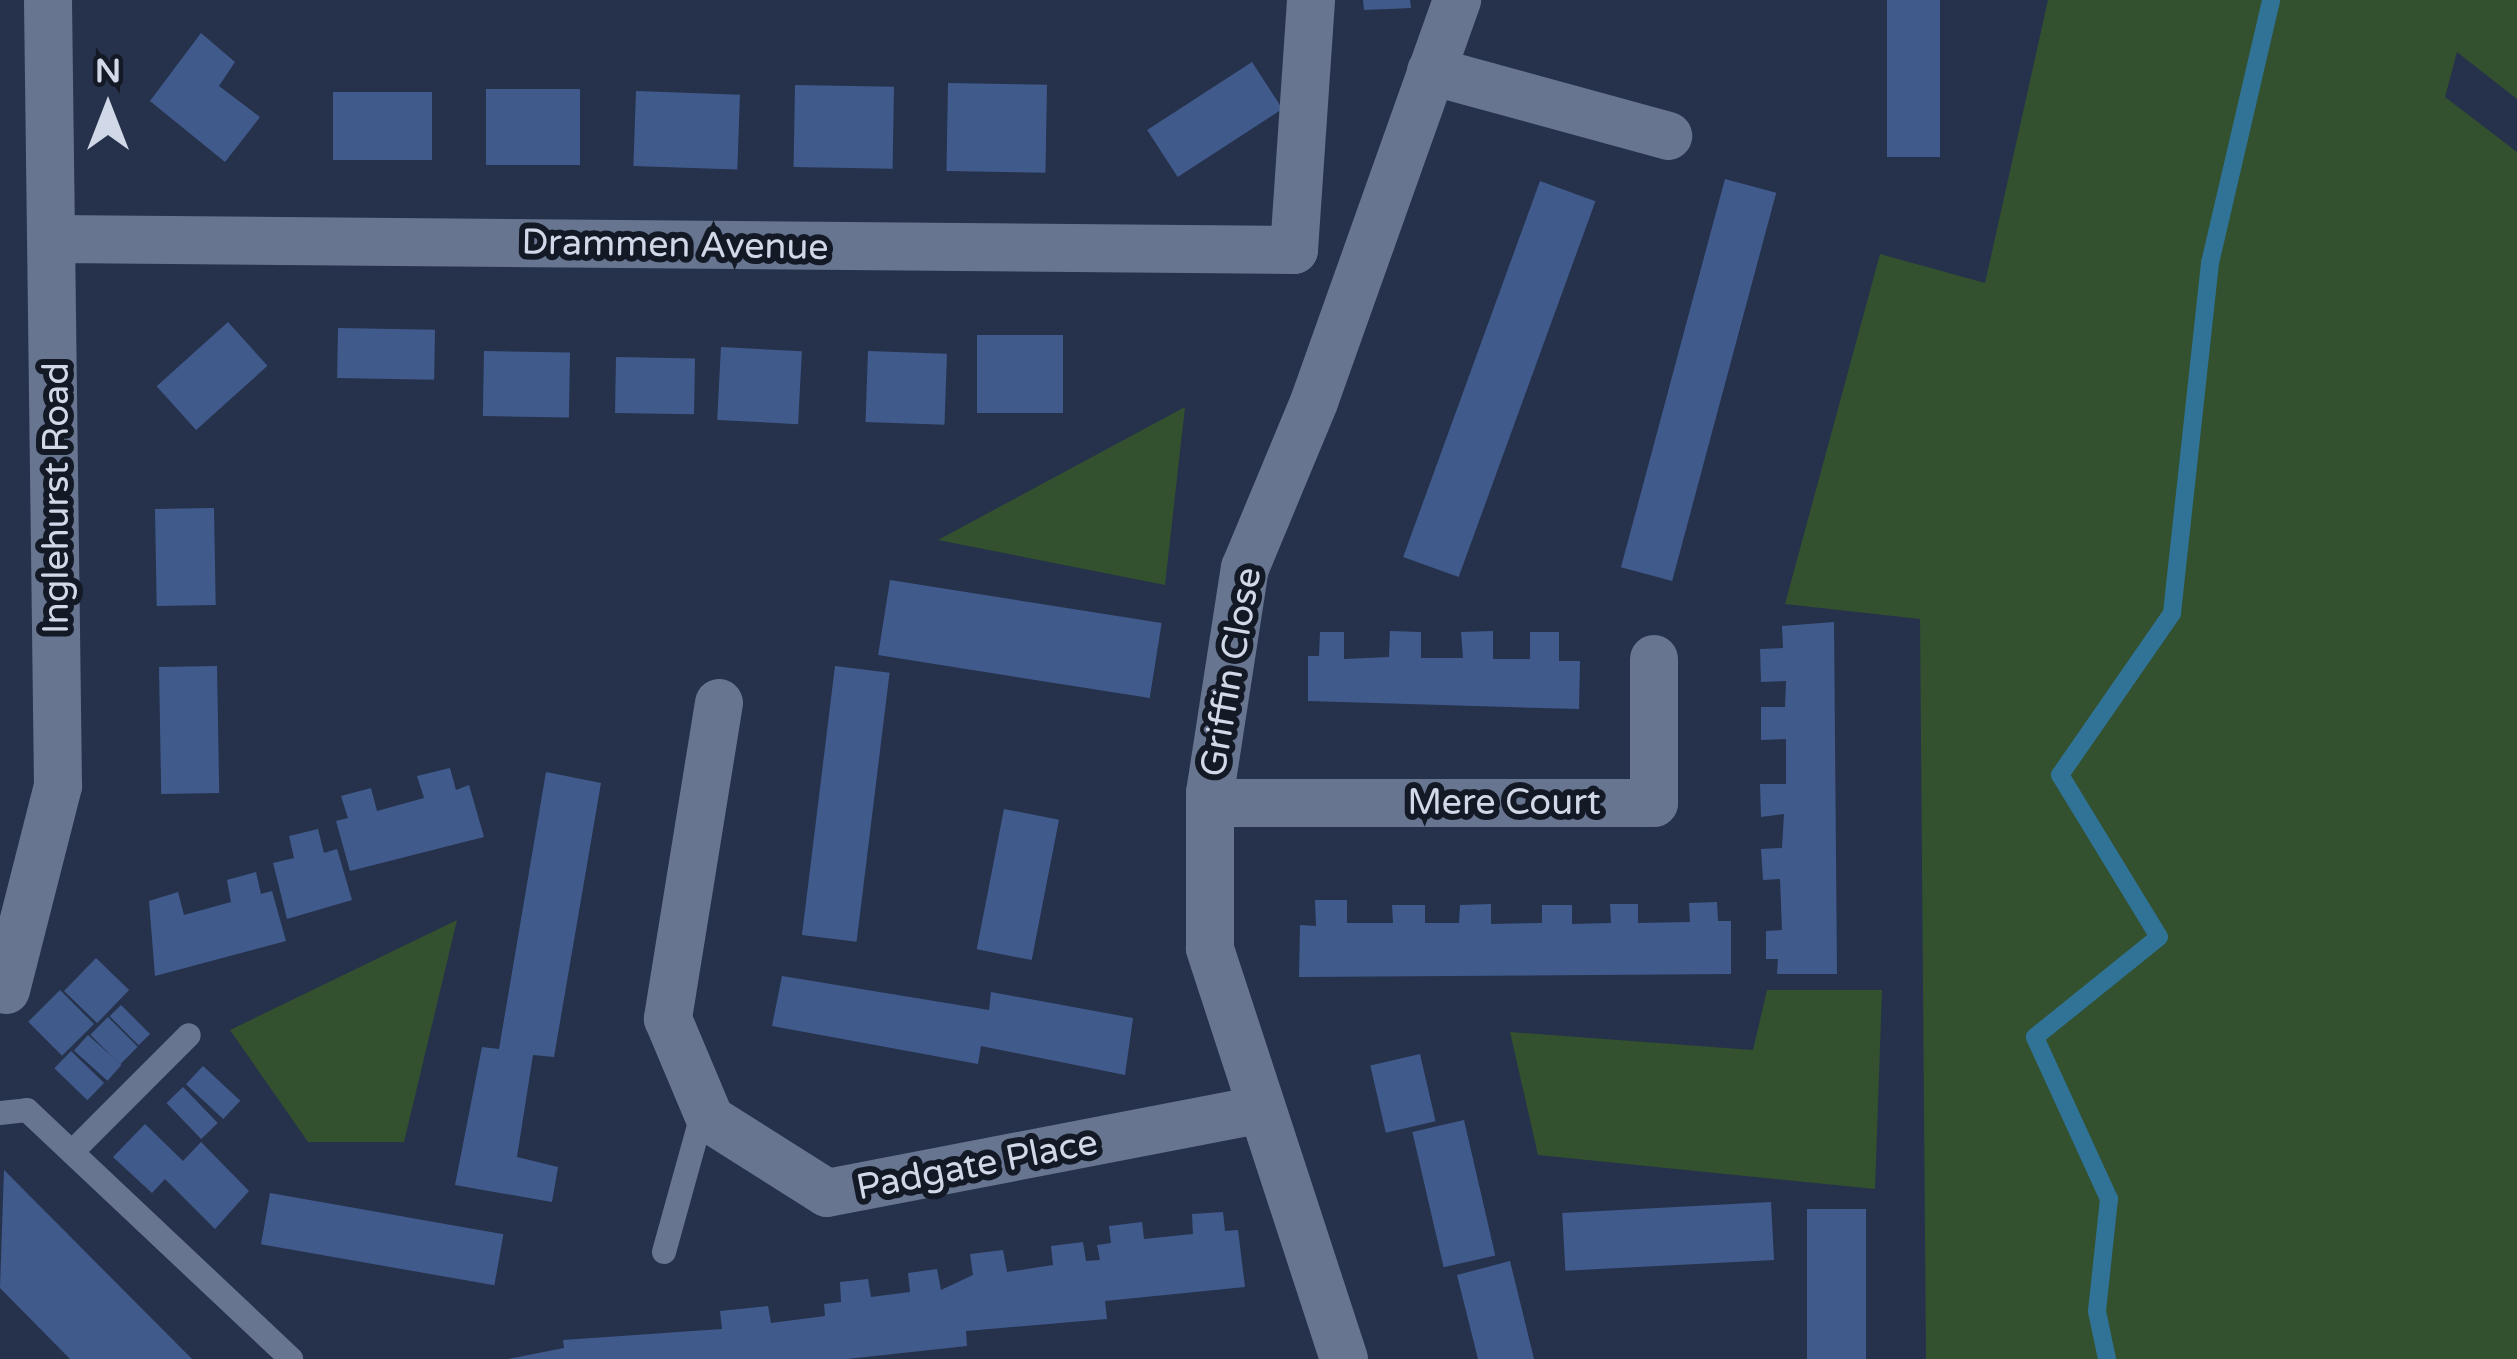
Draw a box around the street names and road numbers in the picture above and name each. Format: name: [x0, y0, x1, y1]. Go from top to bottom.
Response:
street label: Drammen Avenue: [521, 221, 829, 269]
street label: Inglehurst Road: [35, 362, 79, 634]
street label: Griffin Close: [1191, 564, 1271, 780]
street label: Mere Court: [1407, 781, 1601, 825]
street label: Padgate Place: [853, 1120, 1101, 1210]

